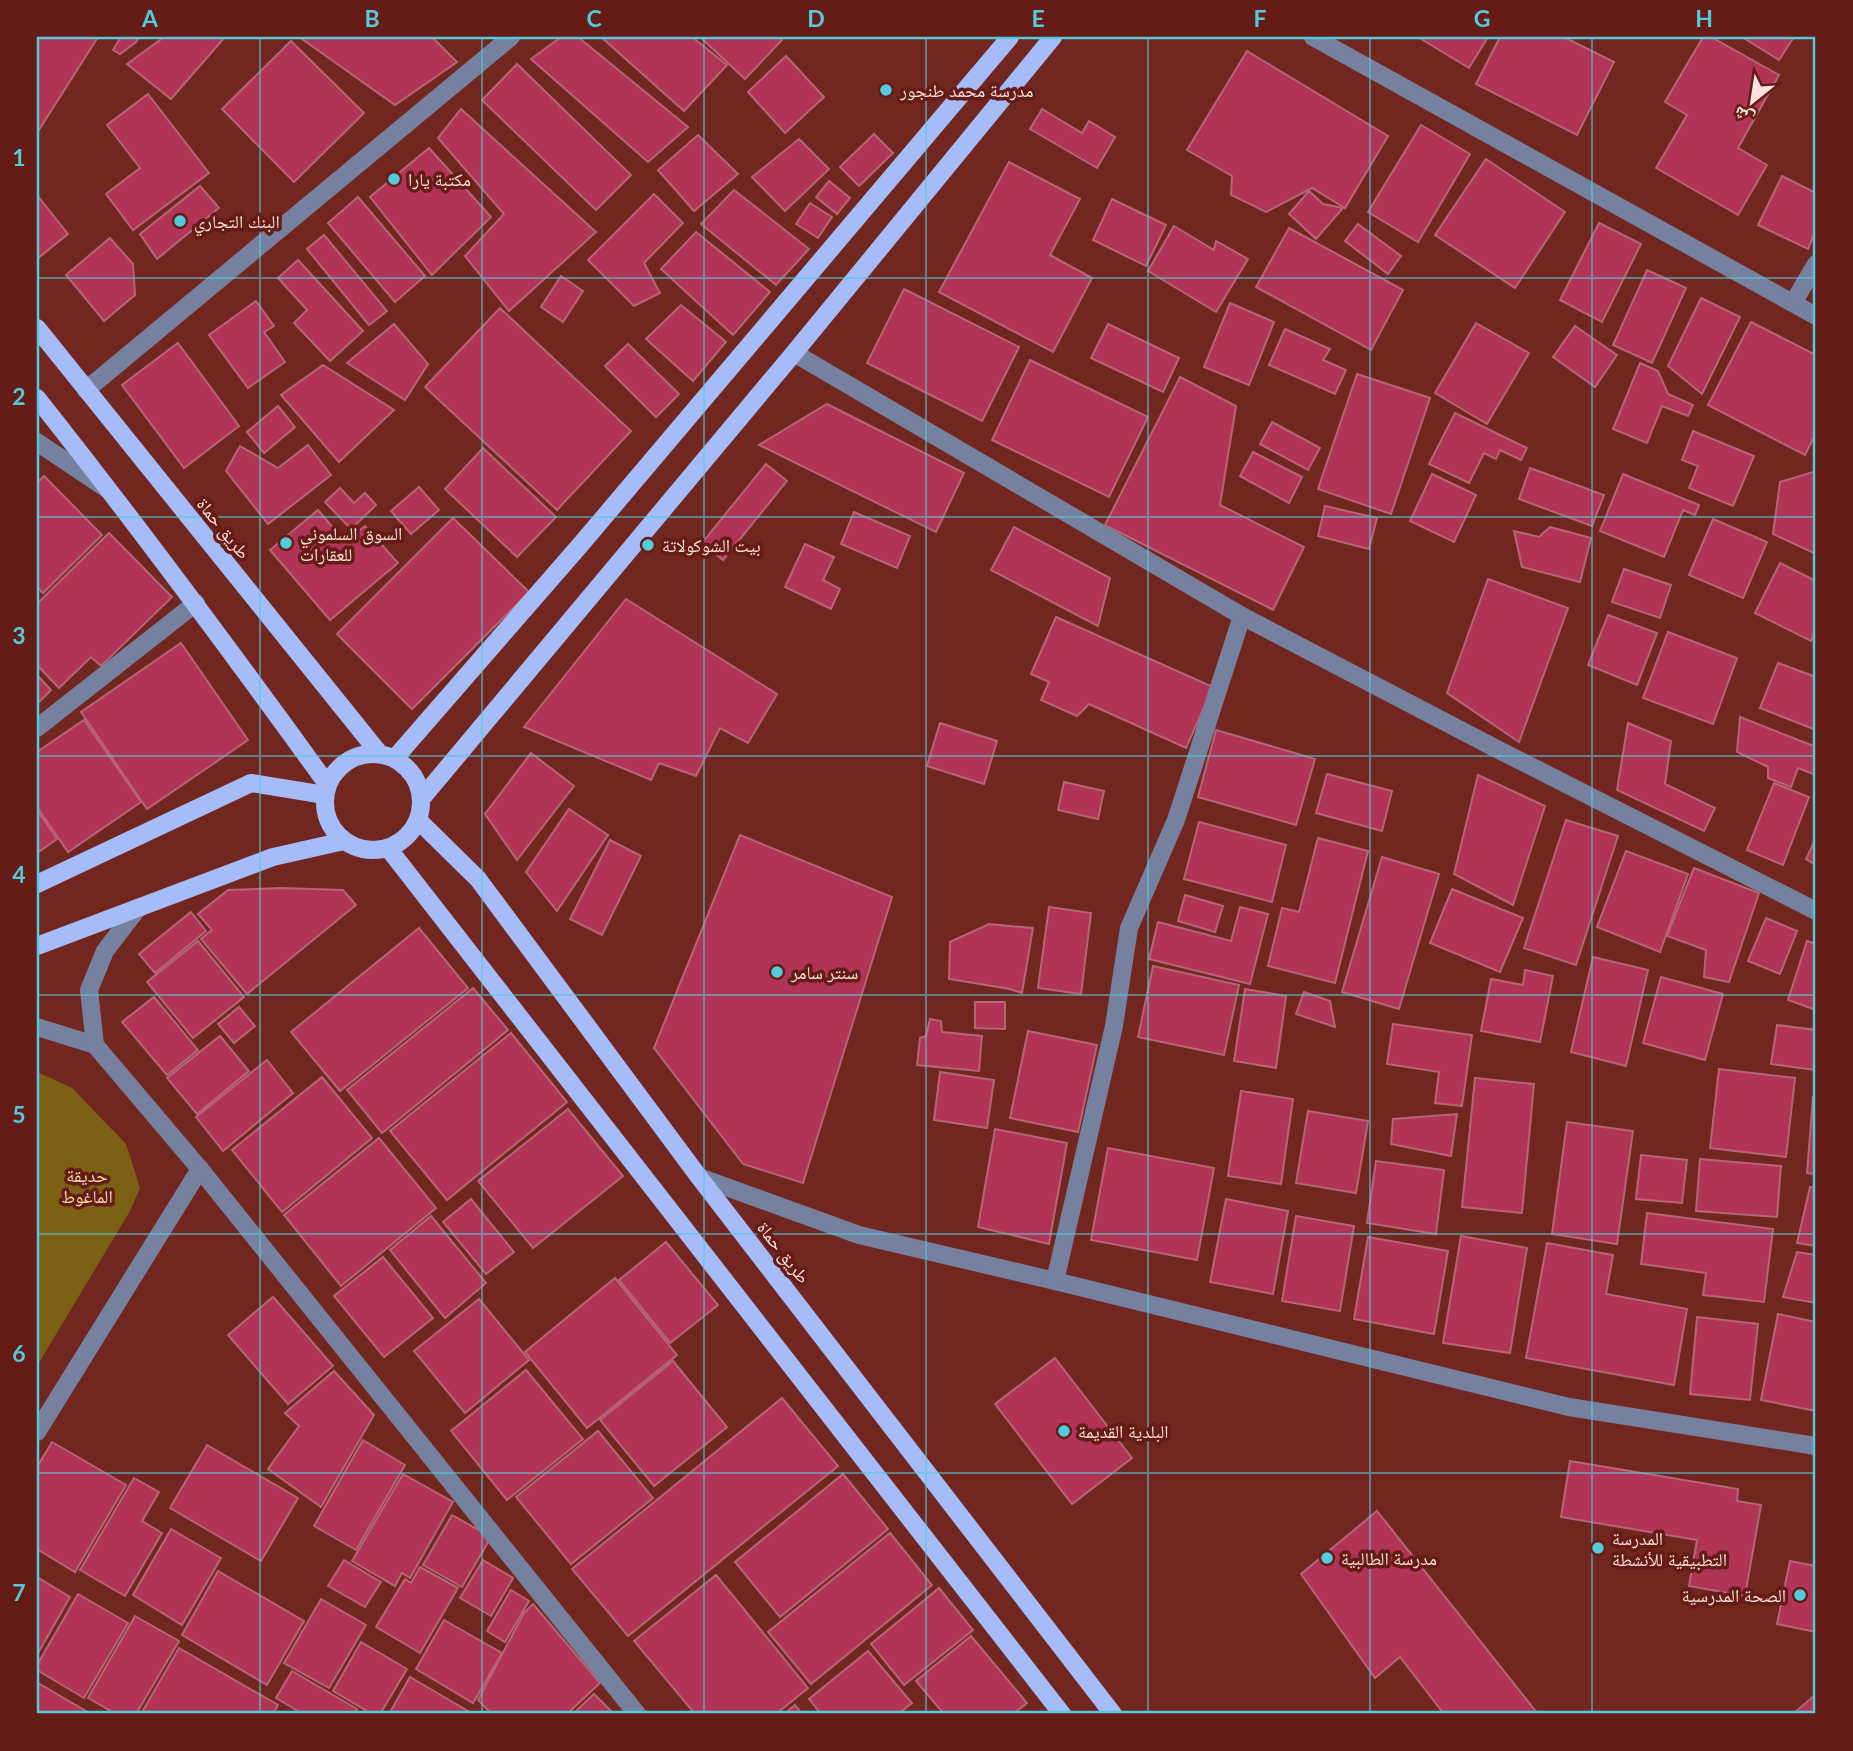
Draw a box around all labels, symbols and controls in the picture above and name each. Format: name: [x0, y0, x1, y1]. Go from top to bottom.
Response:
text: A: [141, 4, 159, 32]
text: B: [364, 4, 380, 32]
text: C: [586, 4, 602, 32]
text: D: [807, 4, 825, 32]
text: E: [1031, 4, 1045, 32]
text: F: [1253, 4, 1267, 32]
text: G: [1474, 4, 1490, 32]
text: H: [1695, 4, 1713, 32]
north arrow: [1716, 66, 1786, 136]
place label: مدرسة محمد طنجور: [899, 79, 1034, 101]
marker: مدرسة محمد طنجور: [878, 82, 894, 98]
text: ش: [1729, 101, 1758, 132]
text: 1: [12, 143, 26, 171]
place label: مكتبة يارا: [408, 168, 471, 191]
marker: مكتبة يارا: [386, 171, 402, 187]
place label: البنك التجاري: [194, 210, 280, 237]
marker: البنك التجاري: [172, 213, 188, 229]
text: 2: [12, 382, 26, 410]
street label: طريق حماة: [192, 493, 255, 564]
place label: السوق السلموني للعقارات: [300, 522, 402, 565]
place label: بيت الشوكولاتة: [662, 534, 761, 557]
marker: السوق السلموني للعقارات: [278, 535, 294, 551]
marker: بيت الشوكولاتة: [640, 537, 656, 553]
text: 3: [12, 621, 26, 649]
text: 4: [12, 860, 26, 888]
place label: سنتر سامر: [790, 961, 858, 983]
marker: سنتر سامر: [769, 964, 785, 980]
text: 5: [12, 1100, 26, 1128]
park label: حديقة الماغوط: [61, 1164, 113, 1207]
street label: طريق حماة: [752, 1217, 815, 1288]
text: 6: [12, 1339, 26, 1367]
place label: البلدية القديمة: [1078, 1420, 1169, 1443]
marker: البلدية القديمة: [1056, 1423, 1072, 1439]
place label: المدرسة التطبيقية للأنشطة: [1612, 1527, 1727, 1571]
marker: المدرسة التطبيقية للأنشطة: [1590, 1540, 1606, 1556]
place label: مدرسة الطالبية: [1341, 1547, 1437, 1570]
marker: مدرسة الطالبية: [1319, 1550, 1335, 1566]
text: 7: [12, 1578, 26, 1606]
place label: الصحة المدرسية: [1682, 1584, 1786, 1606]
marker: الصحة المدرسية: [1792, 1587, 1808, 1603]

